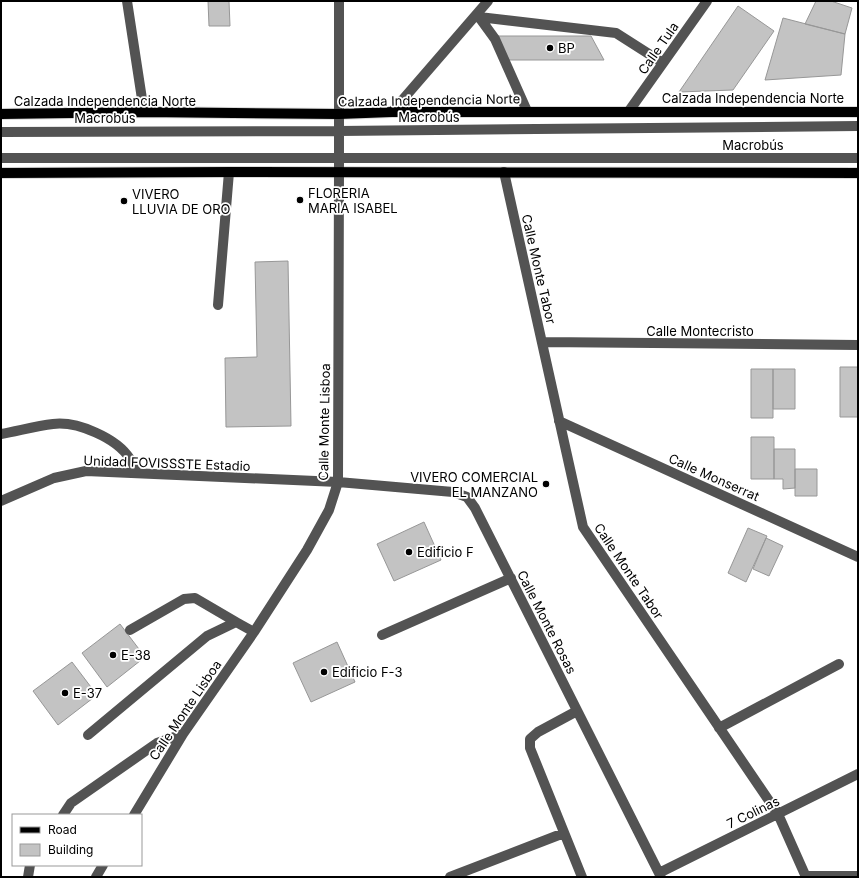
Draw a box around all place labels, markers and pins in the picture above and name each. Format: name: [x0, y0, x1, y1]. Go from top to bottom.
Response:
place label: BP: [558, 40, 575, 56]
marker: BP: [545, 43, 555, 53]
place label: FLORERIA MARIA ISABEL: [308, 185, 398, 216]
place label: VIVERO LLUVIA DE ORO: [132, 186, 231, 217]
marker: FLORERIA MARIA ISABEL: [295, 195, 305, 205]
marker: VIVERO LLUVIA DE ORO: [119, 196, 129, 206]
place label: VIVERO COMERCIAL EL MANZANO: [410, 469, 538, 500]
marker: VIVERO COMERCIAL EL MANZANO: [541, 479, 551, 489]
place label: Edificio F: [417, 544, 474, 560]
marker: Edificio F: [404, 547, 414, 557]
place label: E-38: [121, 647, 151, 663]
marker: E-38: [108, 650, 118, 660]
place label: Edificio F-3: [332, 664, 402, 680]
marker: Edificio F-3: [319, 667, 329, 677]
place label: E-37: [73, 685, 102, 701]
marker: E-37: [60, 688, 70, 698]

